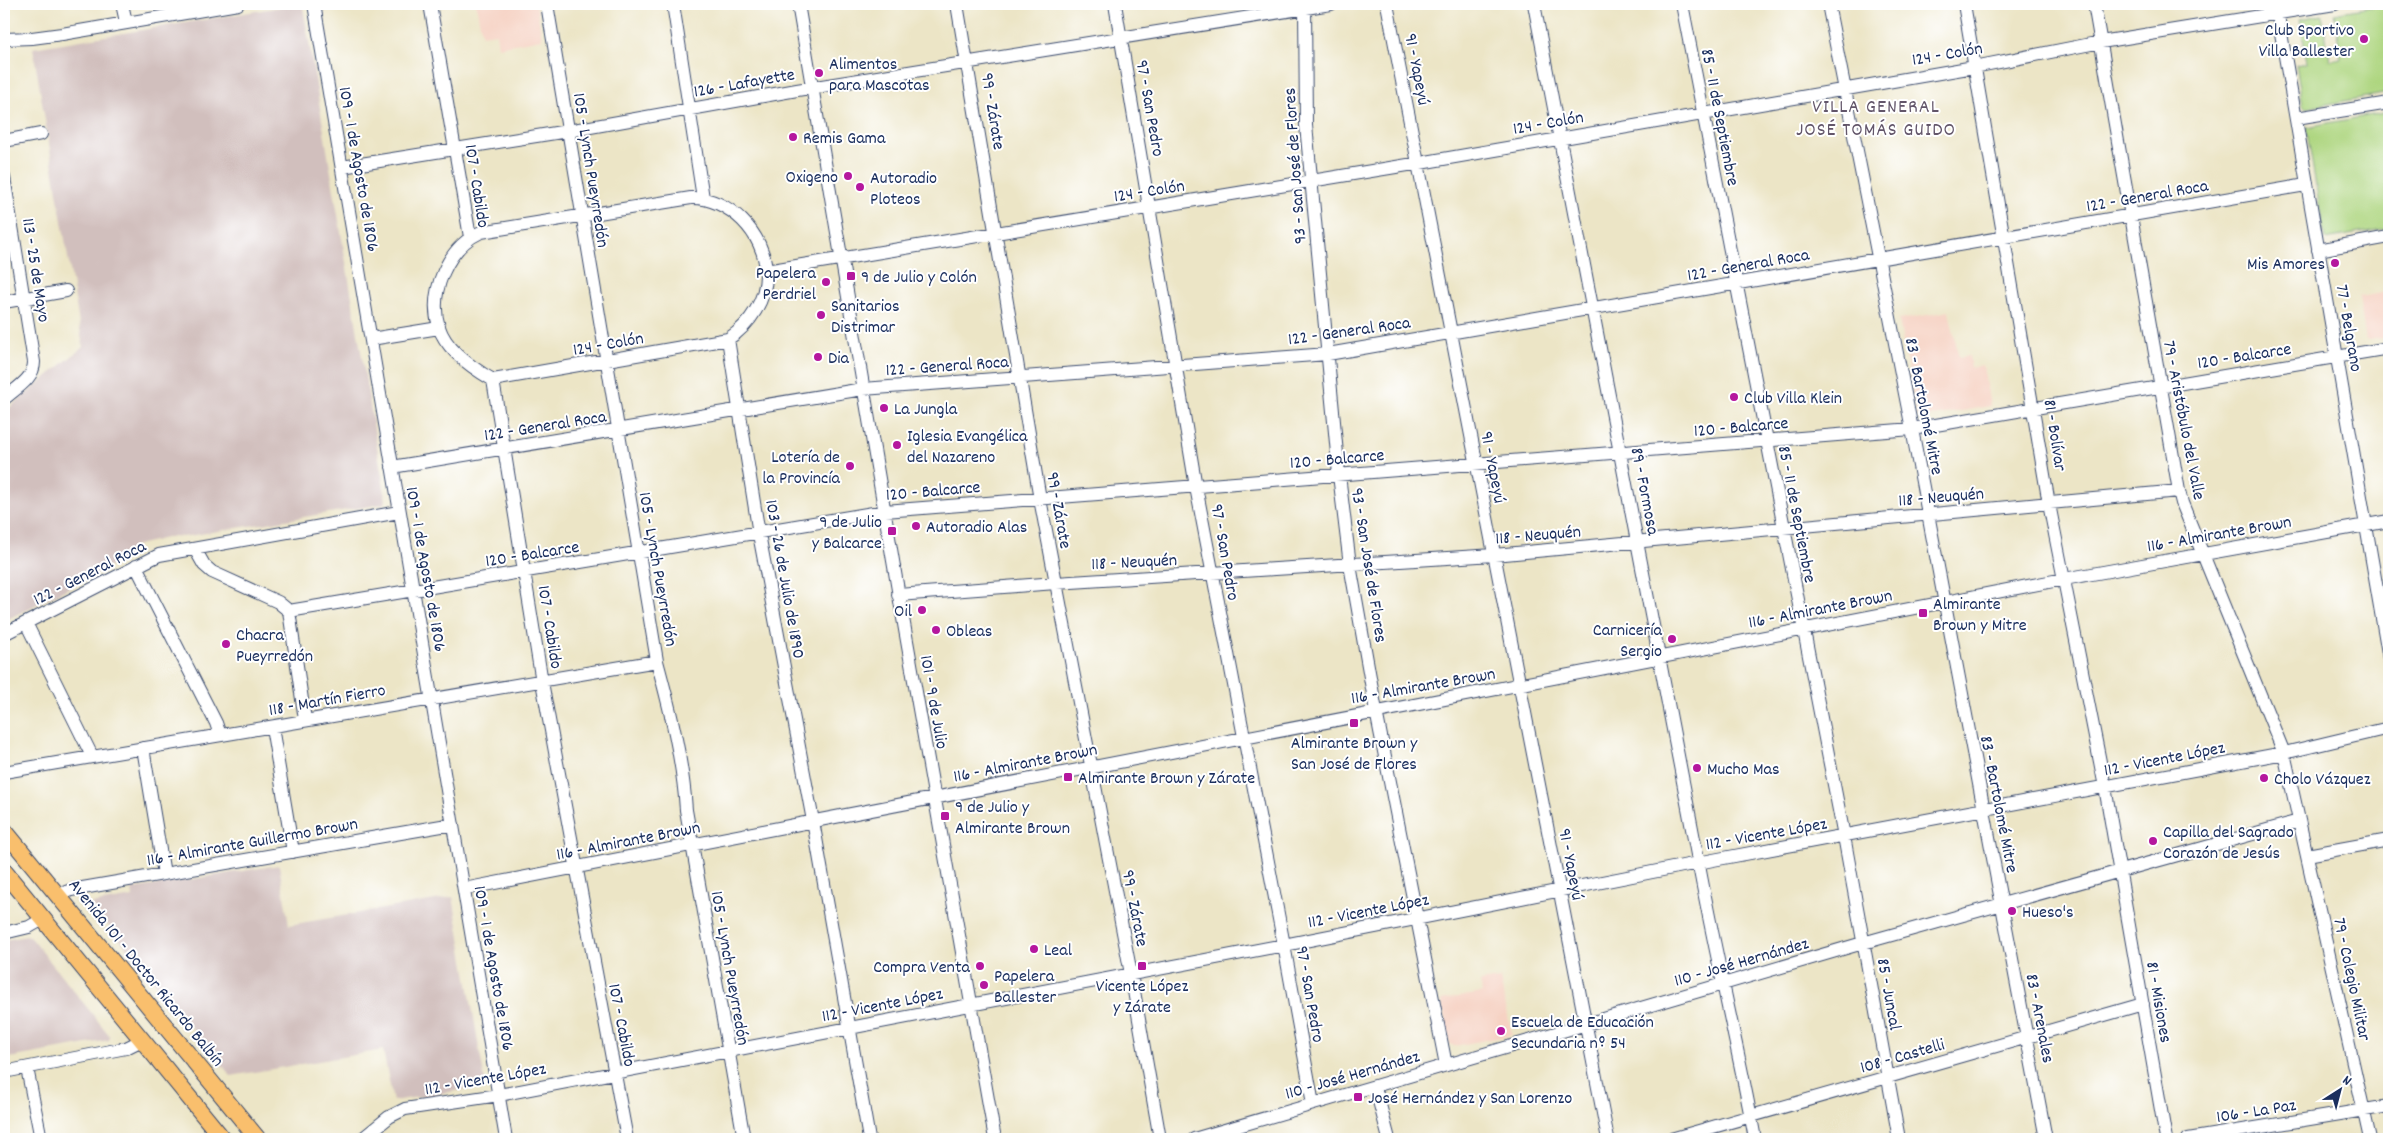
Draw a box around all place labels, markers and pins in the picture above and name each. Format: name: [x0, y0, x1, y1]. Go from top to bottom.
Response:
place label: Club Sportivo Villa Ballester: [2259, 19, 2354, 65]
marker: Club Sportivo Villa Ballester: [2358, 33, 2370, 45]
place label: Alimentos para Mascotas: [829, 53, 929, 99]
marker: Alimentos para Mascotas: [813, 67, 825, 79]
place label: Remis Gama: [803, 127, 886, 152]
marker: Remis Gama: [787, 131, 799, 143]
place label: Oxigeno: [786, 166, 838, 191]
place label: Autoradio Ploteos: [870, 167, 937, 213]
marker: Oxigeno: [842, 170, 854, 182]
marker: Autoradio Ploteos: [854, 181, 866, 193]
place label: Mis Amores: [2247, 253, 2325, 278]
marker: Mis Amores: [2329, 257, 2341, 269]
place label: Papelera Perdriel: [756, 262, 817, 308]
place label: 9 de Julio y Colón: [861, 266, 977, 291]
marker: 9 de Julio y Colón: [845, 270, 857, 282]
marker: Papelera Perdriel: [820, 276, 832, 288]
place label: Sanitarios Distrimar: [831, 295, 900, 341]
marker: Sanitarios Distrimar: [815, 309, 827, 321]
place label: Dia: [828, 347, 850, 372]
marker: Dia: [812, 351, 824, 363]
place label: Club Villa Klein: [1744, 387, 1842, 412]
marker: Club Villa Klein: [1728, 391, 1740, 403]
place label: La Jungla: [894, 398, 958, 423]
marker: La Jungla: [878, 402, 890, 414]
place label: Iglesia Evangélica del Nazareno: [907, 425, 1028, 471]
marker: Iglesia Evangélica del Nazareno: [891, 439, 903, 451]
place label: Lotería de la Provincía: [762, 446, 841, 492]
marker: Lotería de la Provincía: [844, 460, 856, 472]
place label: 9 de Julio y Balcarce: [812, 511, 882, 557]
place label: Autoradio Alas: [926, 516, 1027, 541]
marker: Autoradio Alas: [910, 520, 922, 532]
marker: 9 de Julio y Balcarce: [886, 525, 898, 537]
place label: Almirante Brown y Mitre: [1933, 593, 2027, 639]
place label: Oil: [894, 600, 913, 625]
marker: Oil: [916, 604, 928, 616]
marker: Almirante Brown y Mitre: [1917, 607, 1929, 619]
place label: Carnicería Sergio: [1593, 619, 1663, 665]
place label: Obleas: [946, 620, 992, 645]
place label: Chacra Pueyrredón: [236, 624, 313, 670]
marker: Obleas: [930, 624, 942, 636]
marker: Carnicería Sergio: [1666, 633, 1678, 645]
marker: Chacra Pueyrredón: [220, 638, 232, 650]
marker: Almirante Brown y San José de Flores: [1348, 717, 1360, 729]
place label: Almirante Brown y San José de Flores: [1291, 732, 1418, 778]
place label: Mucho Mas: [1707, 758, 1780, 783]
marker: Mucho Mas: [1691, 762, 1703, 774]
place label: Almirante Brown y Zárate: [1078, 767, 1255, 792]
place label: Cholo Vázquez: [2274, 768, 2371, 793]
marker: Almirante Brown y Zárate: [1062, 771, 1074, 783]
marker: Cholo Vázquez: [2258, 772, 2270, 784]
place label: 9 de Julio y Almirante Brown: [955, 796, 1070, 842]
marker: 9 de Julio y Almirante Brown: [939, 810, 951, 822]
place label: Capilla del Sagrado Corazón de Jesús: [2163, 821, 2294, 867]
marker: Capilla del Sagrado Corazón de Jesús: [2147, 835, 2159, 847]
place label: Hueso's: [2022, 901, 2074, 926]
marker: Hueso's: [2006, 905, 2018, 917]
place label: Leal: [1044, 939, 1073, 964]
marker: Leal: [1028, 943, 1040, 955]
place label: Compra Venta: [873, 956, 971, 981]
marker: Compra Venta: [974, 960, 986, 972]
marker: Vicente López y Zárate: [1136, 960, 1148, 972]
place label: Papelera Ballester: [994, 965, 1057, 1011]
place label: Vicente López y Zárate: [1096, 975, 1188, 1021]
marker: Papelera Ballester: [978, 979, 990, 991]
place label: Escuela de Educación Secundaria nº 54: [1511, 1011, 1654, 1057]
marker: Escuela de Educación Secundaria nº 54: [1495, 1025, 1507, 1037]
place label: José Hernández y San Lorenzo: [1368, 1087, 1572, 1112]
marker: José Hernández y San Lorenzo: [1352, 1091, 1364, 1103]

